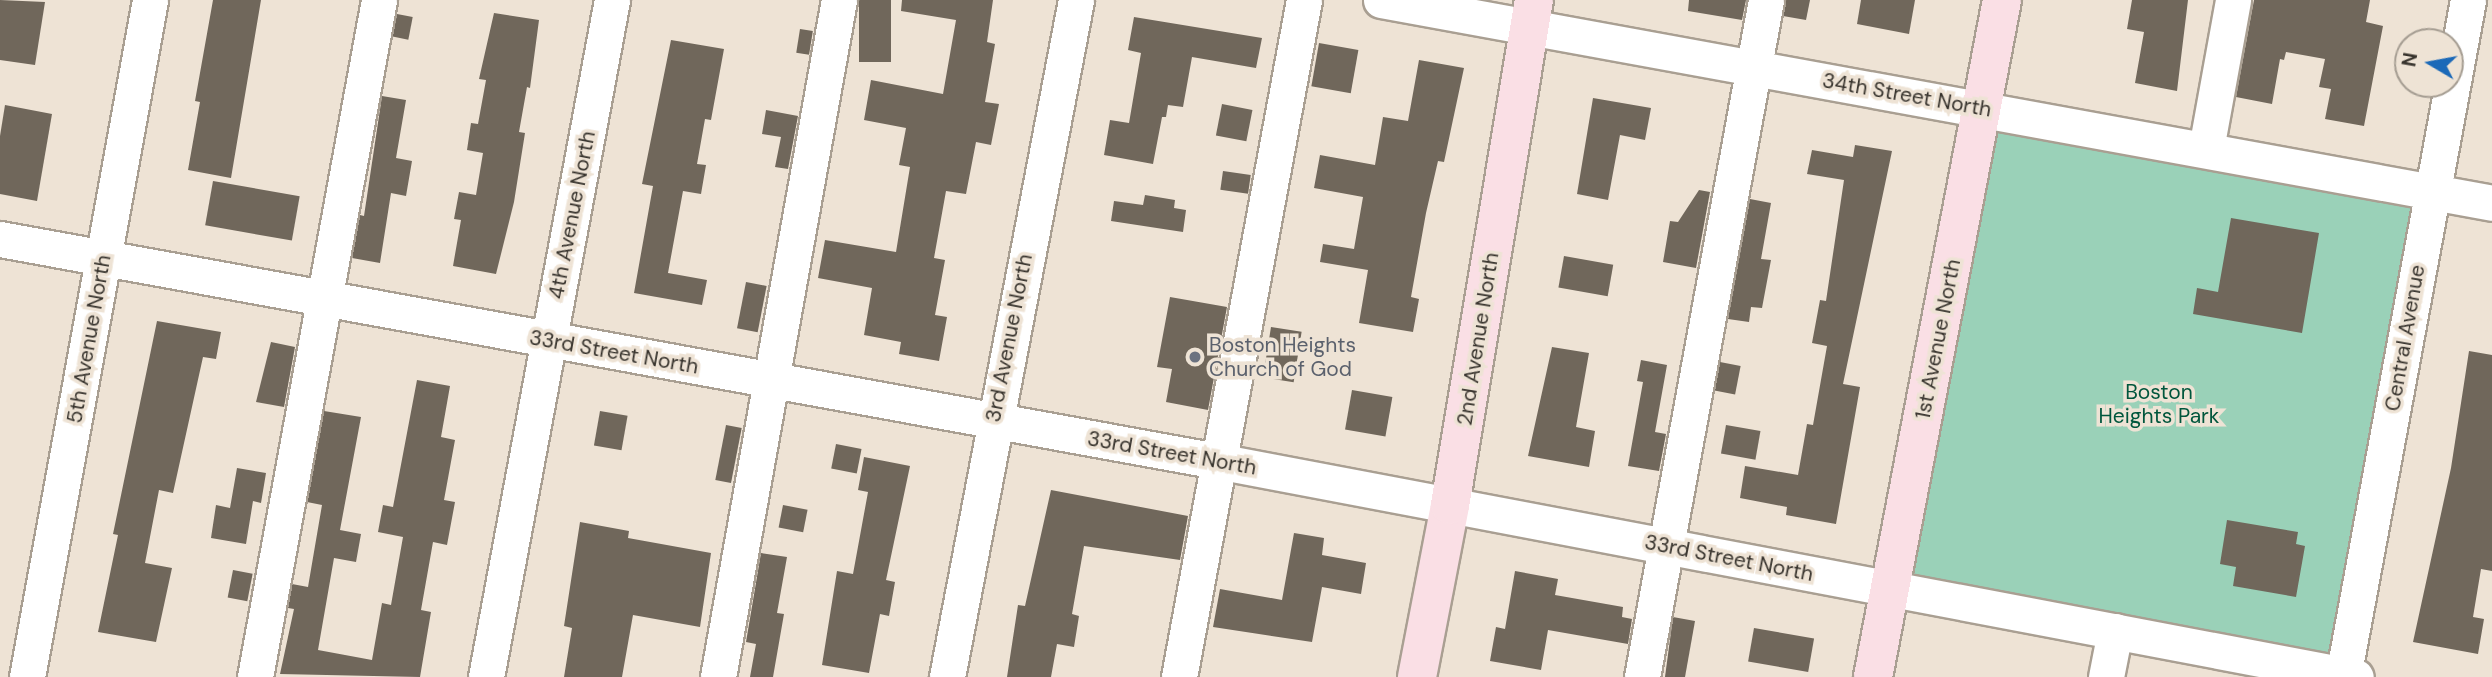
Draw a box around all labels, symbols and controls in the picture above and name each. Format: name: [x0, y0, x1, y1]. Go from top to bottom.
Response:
north arrow: [2394, 28, 2464, 98]
text: N: [2396, 51, 2423, 69]
street label: 34th Street North: [1821, 68, 1993, 122]
street label: 4th Avenue North: [543, 129, 601, 301]
street label: 2nd Avenue North: [1452, 251, 1504, 427]
street label: 3rd Avenue North: [980, 252, 1038, 424]
street label: 5th Avenue North: [62, 253, 116, 425]
street label: 1st Avenue North: [1910, 257, 1966, 421]
street label: Central Avenue: [2380, 263, 2430, 413]
street label: 33rd Street North: [528, 325, 700, 379]
place label: Boston Heights Church of God: [1209, 332, 1356, 382]
marker: Boston Heights Church of God: [1187, 349, 1203, 365]
park label: Boston Heights Park: [2099, 379, 2219, 429]
street label: 33rd Street North: [1086, 426, 1258, 480]
street label: 33rd Street North: [1643, 529, 1815, 587]

